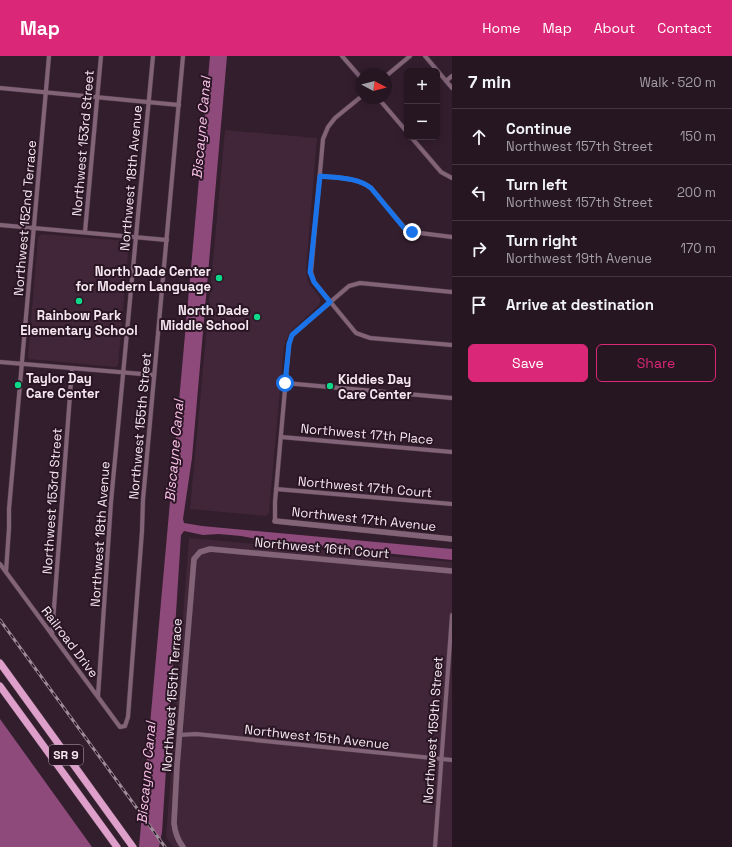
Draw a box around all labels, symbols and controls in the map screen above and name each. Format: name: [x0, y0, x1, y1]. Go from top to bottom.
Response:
text: Map: [20, 16, 60, 41]
text: Home: [482, 19, 520, 37]
text: Map: [542, 19, 572, 37]
text: About: [594, 19, 635, 37]
text: Contact: [657, 19, 712, 37]
north arrow: [356, 68, 392, 104]
map controls: [404, 68, 440, 140]
button: +: [404, 68, 440, 104]
street label: Northwest 153rd Street: [68, 69, 98, 217]
text: 7 min: [468, 71, 511, 93]
text: Walk · 520 m: [640, 74, 716, 91]
water label: Biscayne Canal: [188, 75, 215, 180]
button: −: [404, 104, 440, 140]
street label: Northwest 18th Avenue: [116, 105, 146, 251]
text: Continue: [506, 119, 572, 138]
icon: ahead: [468, 126, 490, 148]
text: 150 m: [680, 128, 716, 145]
text: Northwest 157th Street: [506, 138, 653, 155]
street label: Northwest 152nd Terrace: [10, 139, 40, 297]
text: Turn left: [506, 175, 568, 194]
icon: left: [468, 182, 490, 204]
text: 200 m: [677, 184, 716, 201]
text: Northwest 157th Street: [506, 194, 653, 211]
route end: [403, 223, 421, 241]
text: Turn right: [506, 231, 577, 250]
icon: right: [468, 238, 490, 260]
text: 170 m: [680, 240, 716, 257]
text: Northwest 19th Avenue: [506, 250, 652, 267]
place label: North Dade Center for Modern Language: [75, 263, 211, 295]
marker: North Dade Center for Modern Language: [214, 273, 224, 283]
icon: arrive: [468, 294, 490, 316]
text: Arrive at destination: [506, 295, 654, 314]
marker: Rainbow Park Elementary School: [74, 296, 84, 306]
place label: North Dade Middle School: [160, 302, 249, 334]
place label: Rainbow Park Elementary School: [20, 307, 138, 339]
marker: North Dade Middle School: [252, 312, 262, 322]
button: Save: [468, 344, 588, 382]
button: Share: [596, 344, 716, 382]
street label: Northwest 155th Street: [125, 352, 155, 500]
place label: Taylor Day Care Center: [26, 370, 100, 402]
place label: Kiddies Day Care Center: [338, 371, 412, 403]
route start: [276, 374, 294, 392]
marker: Taylor Day Care Center: [13, 380, 23, 390]
marker: Kiddies Day Care Center: [325, 381, 335, 391]
water label: Biscayne Canal: [161, 398, 188, 503]
street label: Northwest 17th Place: [300, 420, 434, 448]
street label: Northwest 153rd Street: [38, 427, 66, 575]
street label: Northwest 18th Avenue: [86, 461, 114, 607]
street label: Northwest 17th Court: [297, 473, 433, 501]
street label: Northwest 17th Avenue: [291, 503, 437, 535]
street label: Northwest 16th Court: [254, 534, 390, 562]
street label: Railroad Drive: [38, 603, 102, 681]
street label: Northwest 155th Terrace: [158, 618, 186, 772]
street label: Northwest 159th Street: [419, 656, 447, 804]
water label: Biscayne Canal: [133, 720, 160, 825]
street label: Northwest 15th Avenue: [244, 721, 390, 753]
road number: SR 9: [49, 745, 83, 765]

